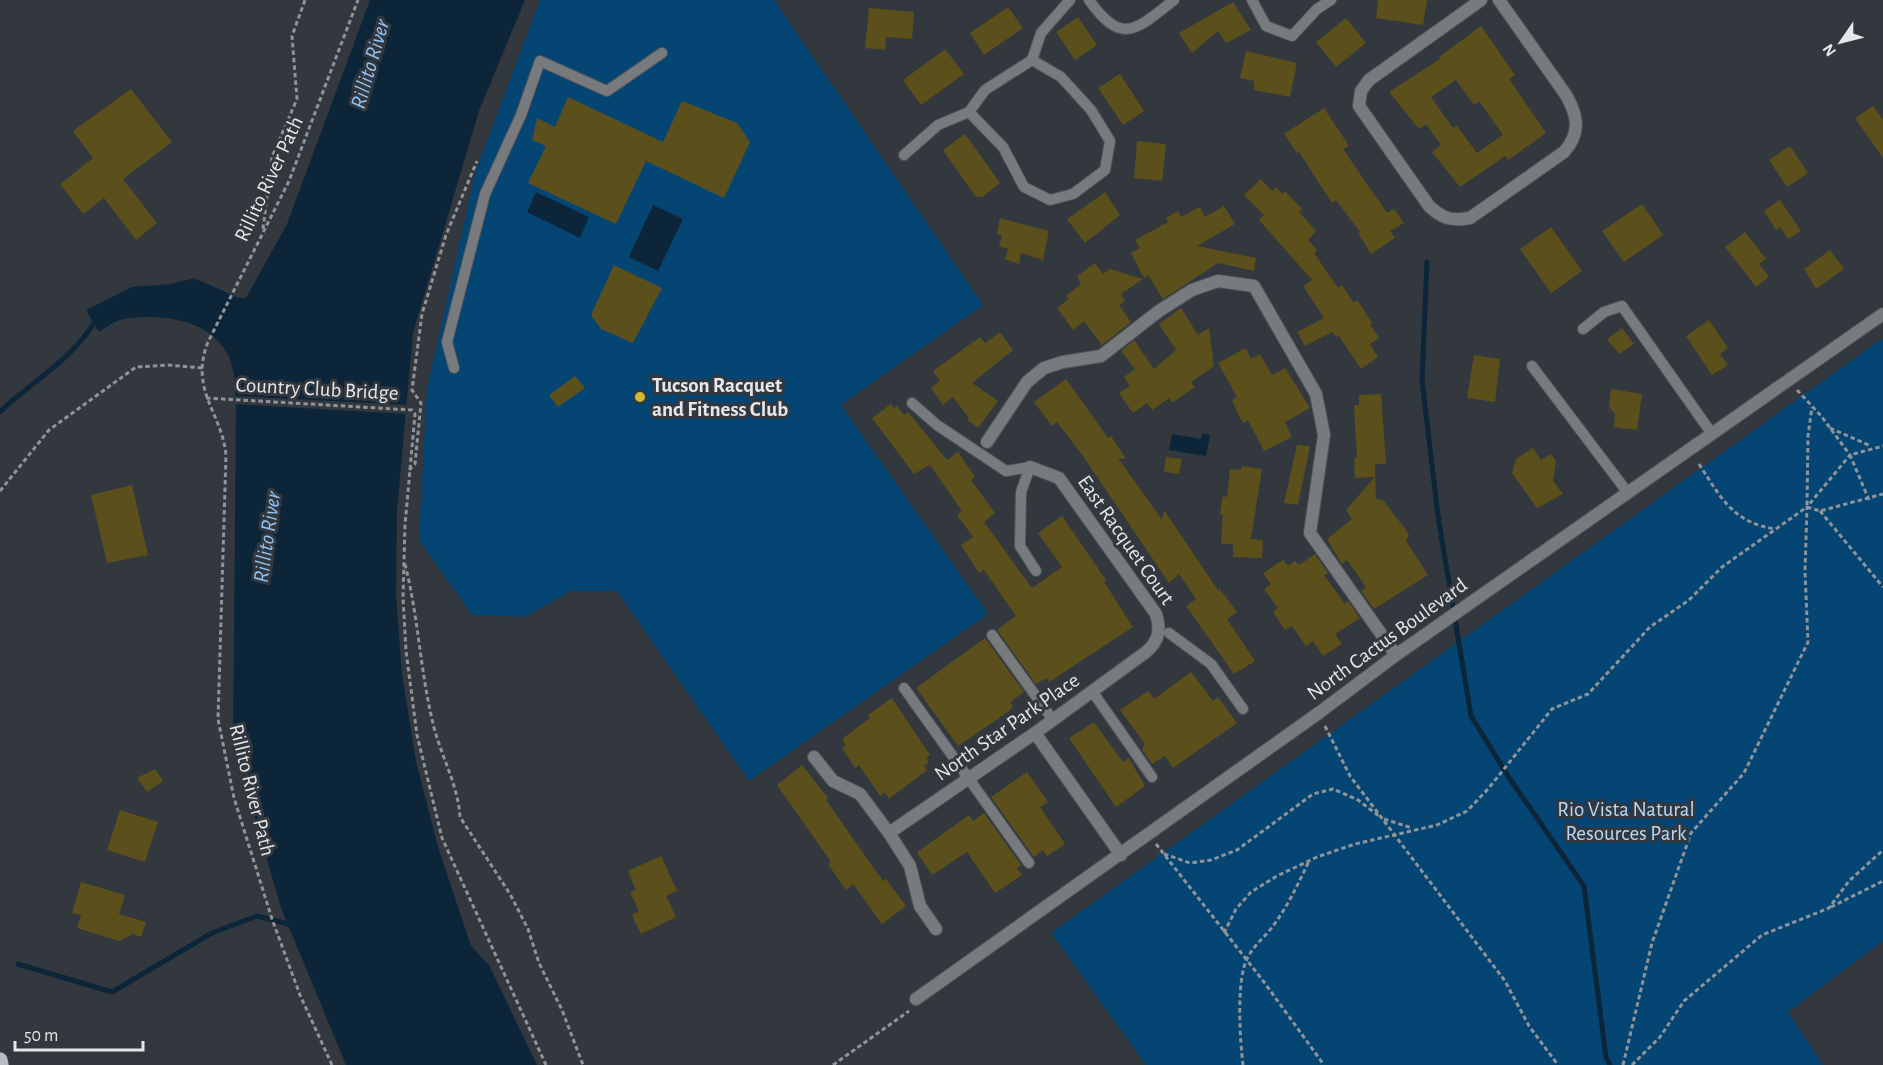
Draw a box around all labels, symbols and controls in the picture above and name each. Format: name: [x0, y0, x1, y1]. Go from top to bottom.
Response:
north arrow: [1811, 12, 1871, 72]
water label: Rillito River: [347, 16, 393, 111]
text: N: [1820, 41, 1839, 59]
street label: Rillito River Path: [231, 113, 307, 245]
street label: Country Club Bridge: [235, 374, 399, 404]
place label: Tucson Racquet and Fitness Club: [652, 375, 788, 420]
marker: Tucson Racquet and Fitness Club: [633, 390, 647, 404]
street label: East Racquet Court: [1074, 472, 1178, 609]
water label: Rillito River: [250, 489, 284, 584]
street label: North Cactus Boulevard: [1303, 574, 1471, 704]
street label: North Star Park Place: [931, 669, 1083, 785]
street label: Rillito River Path: [225, 722, 279, 858]
park label: Rio Vista Natural Resources Park: [1557, 799, 1695, 844]
scale bar: [15, 1014, 142, 1052]
text: 50 m: [24, 1027, 58, 1045]

